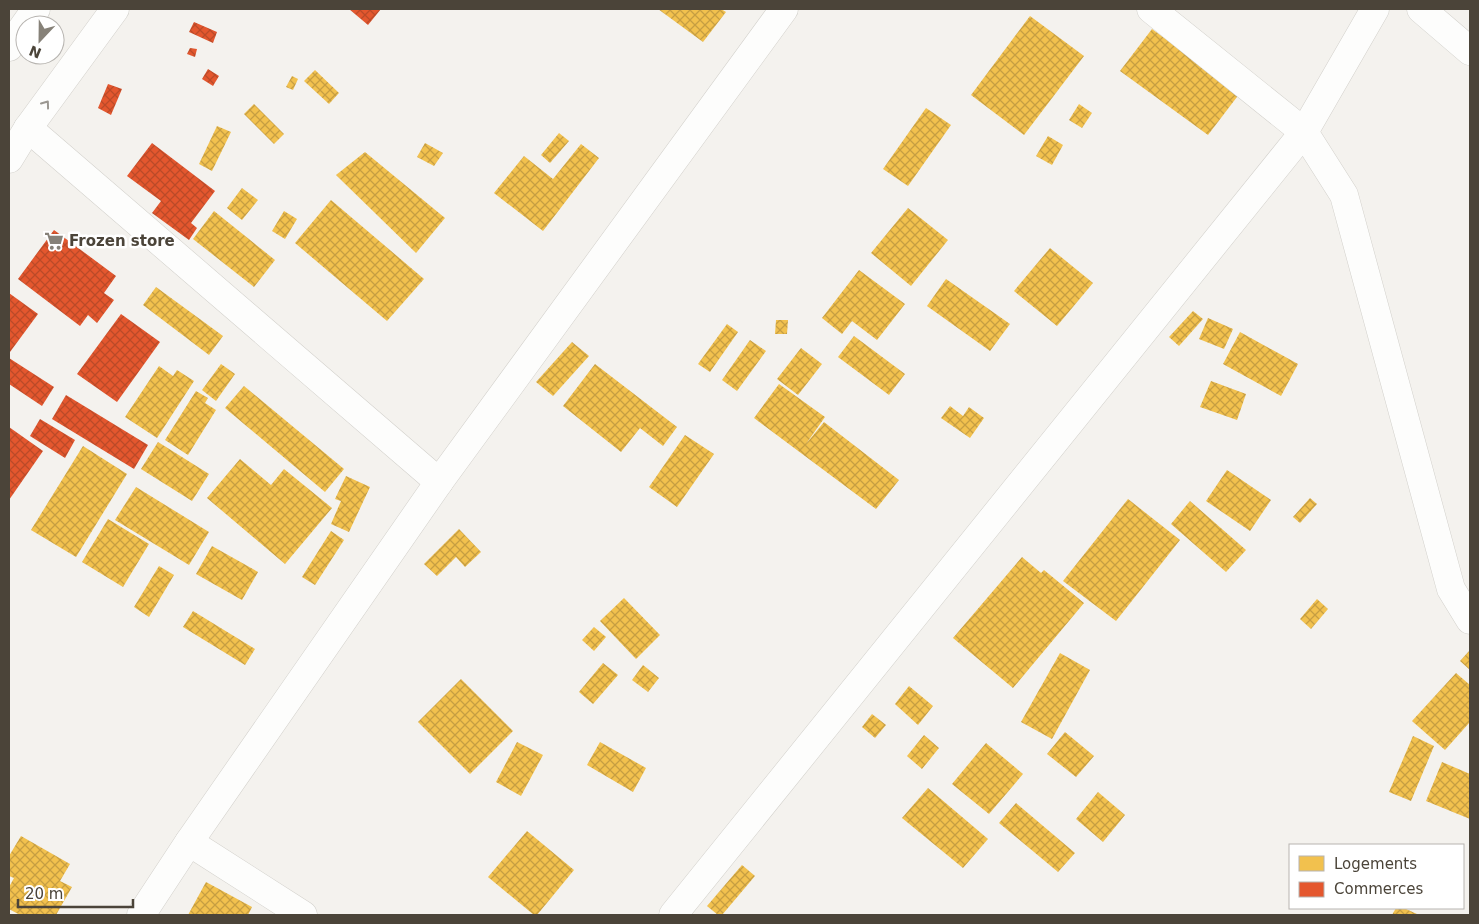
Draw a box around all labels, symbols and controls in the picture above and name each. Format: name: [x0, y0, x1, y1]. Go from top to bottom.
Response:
north arrow: [15, 15, 65, 65]
text: N: [27, 42, 44, 62]
one-way arrow: [40, 101, 48, 110]
supermarket icon: Frozen store: [43, 230, 65, 252]
place label: Frozen store: [69, 232, 175, 250]
legend: [1289, 844, 1464, 909]
text: Logements: [1334, 855, 1417, 873]
scale bar: [18, 876, 132, 908]
text: Commerces: [1334, 880, 1423, 898]
text: 20 m: [25, 885, 63, 903]

